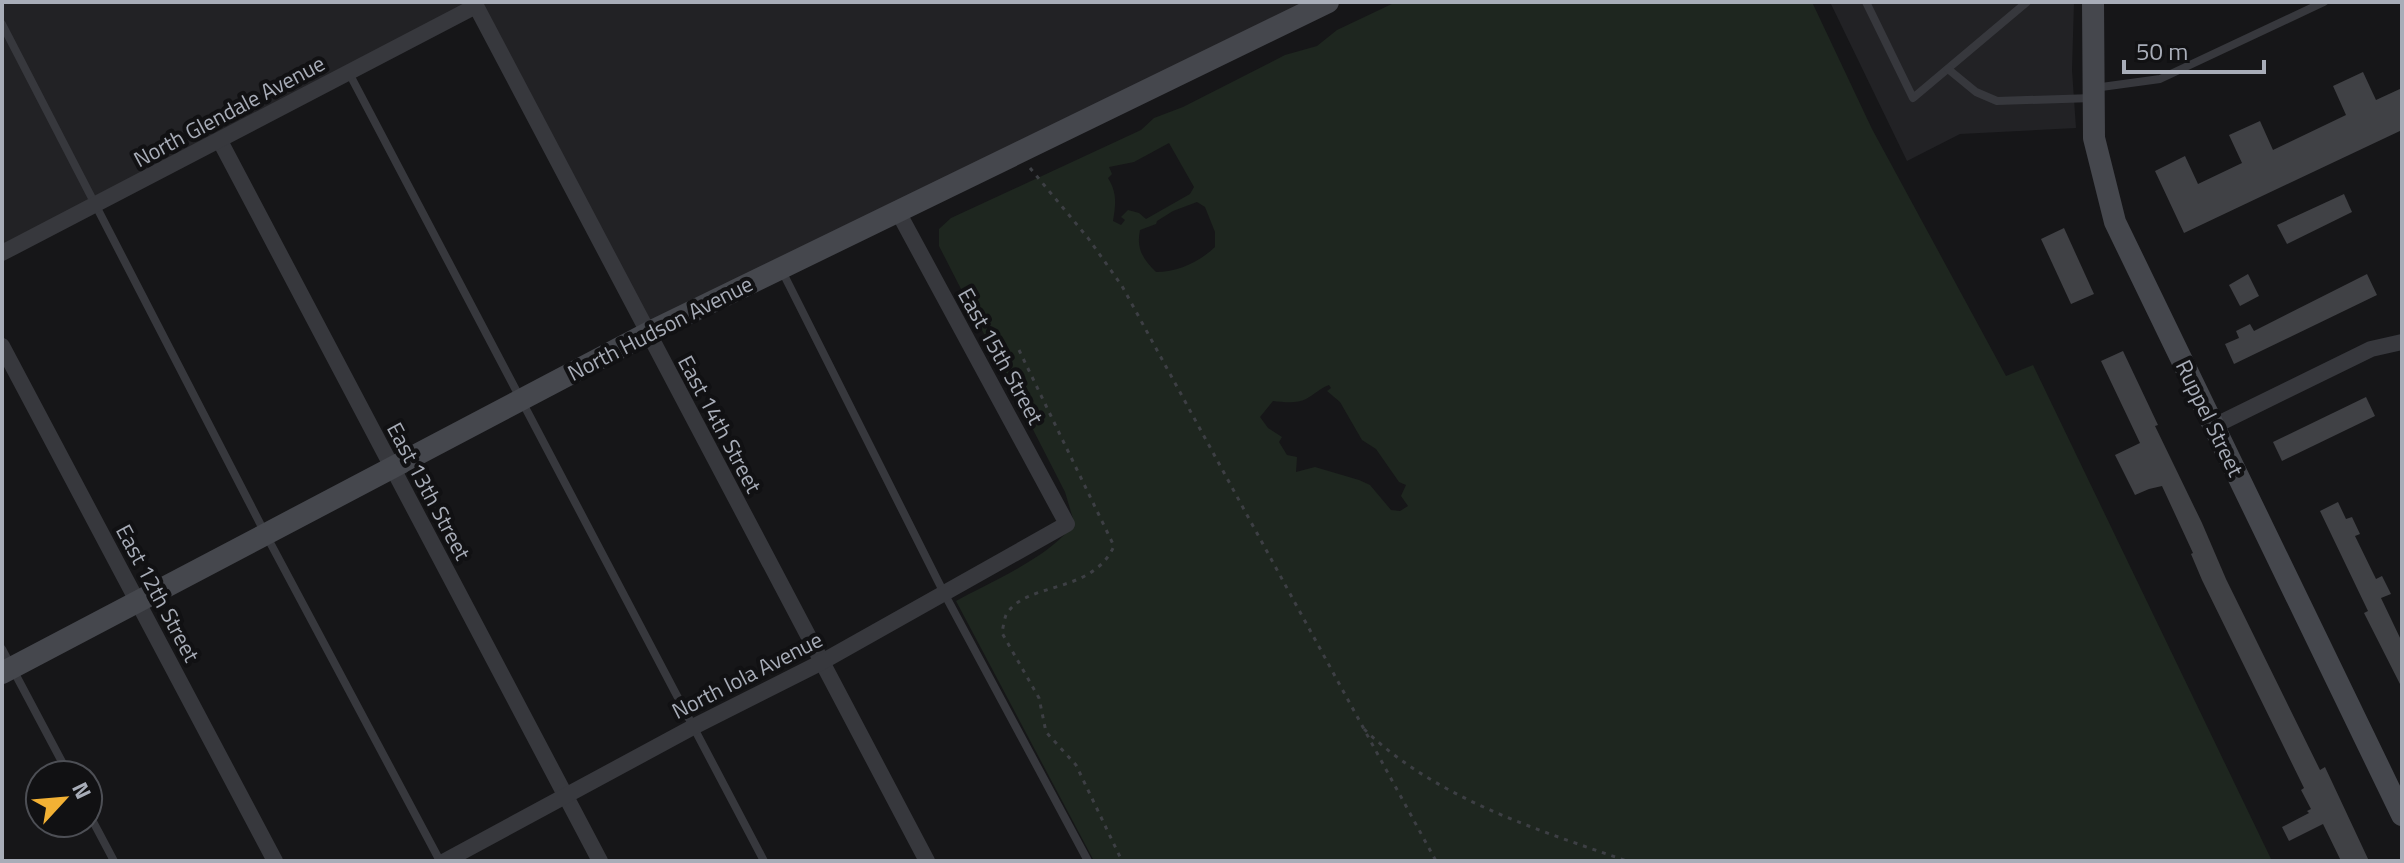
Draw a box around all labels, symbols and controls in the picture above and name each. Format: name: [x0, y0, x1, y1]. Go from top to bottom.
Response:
scale bar: [2124, 24, 2264, 74]
text: 50 m: [2136, 33, 2188, 69]
street label: North Glendale Avenue: [127, 46, 331, 176]
street label: North Hudson Avenue: [561, 267, 759, 389]
street label: East 15th Street: [949, 281, 1053, 431]
street label: East 14th Street: [669, 349, 771, 499]
street label: Ruppel Street: [2167, 354, 2253, 482]
street label: East 13th Street: [378, 416, 480, 566]
street label: East 12th Street: [107, 518, 209, 668]
street label: North Iola Avenue: [666, 622, 828, 728]
north arrow: [24, 759, 104, 839]
text: N: [63, 776, 101, 805]

